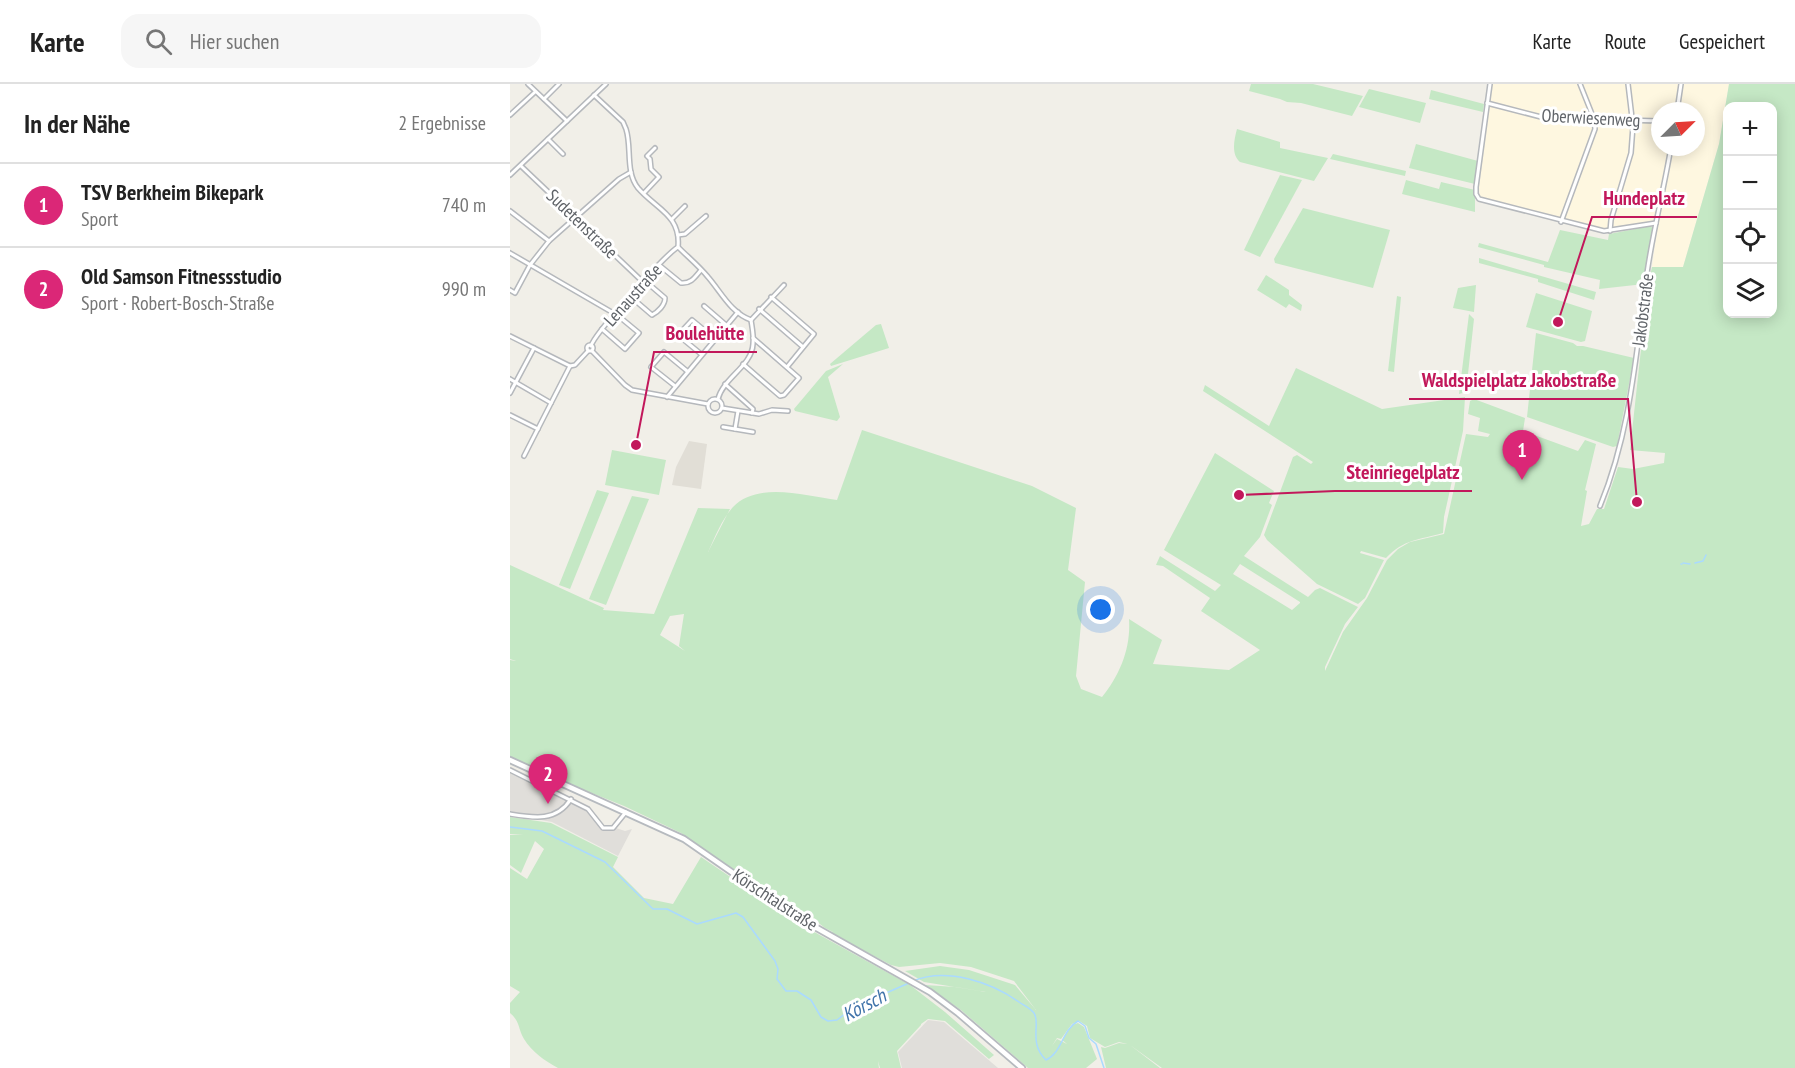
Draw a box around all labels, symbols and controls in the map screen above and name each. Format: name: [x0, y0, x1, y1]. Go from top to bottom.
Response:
search box: [121, 14, 541, 68]
text: Karte: [30, 23, 85, 60]
icon: search: [142, 25, 175, 58]
text: Hier suchen: [190, 27, 279, 55]
text: Karte: [1533, 28, 1571, 55]
text: Route: [1604, 28, 1646, 55]
text: Gespeichert: [1679, 28, 1765, 55]
north arrow: [1651, 102, 1705, 156]
map controls: [1723, 102, 1777, 318]
button: +: [1723, 102, 1777, 156]
street label: Oberwiesenweg: [1541, 103, 1641, 132]
text: In der Nähe: [24, 107, 130, 140]
text: 2 Ergebnisse: [398, 110, 486, 136]
button: −: [1723, 156, 1777, 210]
text: TSV Berkheim Bikepark: [81, 178, 264, 206]
callout: Hundeplatz: [1592, 179, 1697, 217]
street label: Sudetenstraße: [542, 184, 623, 263]
text: Hundeplatz: [1603, 185, 1685, 211]
text: 1: [39, 192, 48, 218]
text: 740 m: [442, 192, 486, 218]
text: Sport: [81, 206, 118, 232]
button: locate: [1723, 210, 1777, 264]
street label: Lenaustraße: [599, 259, 667, 331]
text: Old Samson Fitnessstudio: [81, 262, 282, 290]
button: layers: [1723, 264, 1777, 318]
street label: Jakobstraße: [1626, 272, 1658, 349]
text: 2: [39, 276, 48, 302]
text: 990 m: [442, 276, 486, 302]
text: Sport · Robert-Bosch-Straße: [81, 290, 274, 316]
callout: Boulehütte: [654, 314, 757, 352]
text: Boulehütte: [665, 320, 745, 346]
callout: Waldspielplatz Jakobstraße: [1409, 361, 1628, 399]
text: Waldspielplatz Jakobstraße: [1421, 367, 1616, 393]
pin: 1: [1502, 430, 1542, 480]
callout: Steinriegelplatz: [1335, 453, 1472, 491]
text: Steinriegelplatz: [1346, 459, 1460, 485]
your location: [1086, 595, 1115, 624]
pin: 2: [528, 754, 567, 804]
street label: Körschtalstraße: [728, 864, 822, 936]
water label: Körsch: [838, 982, 891, 1027]

